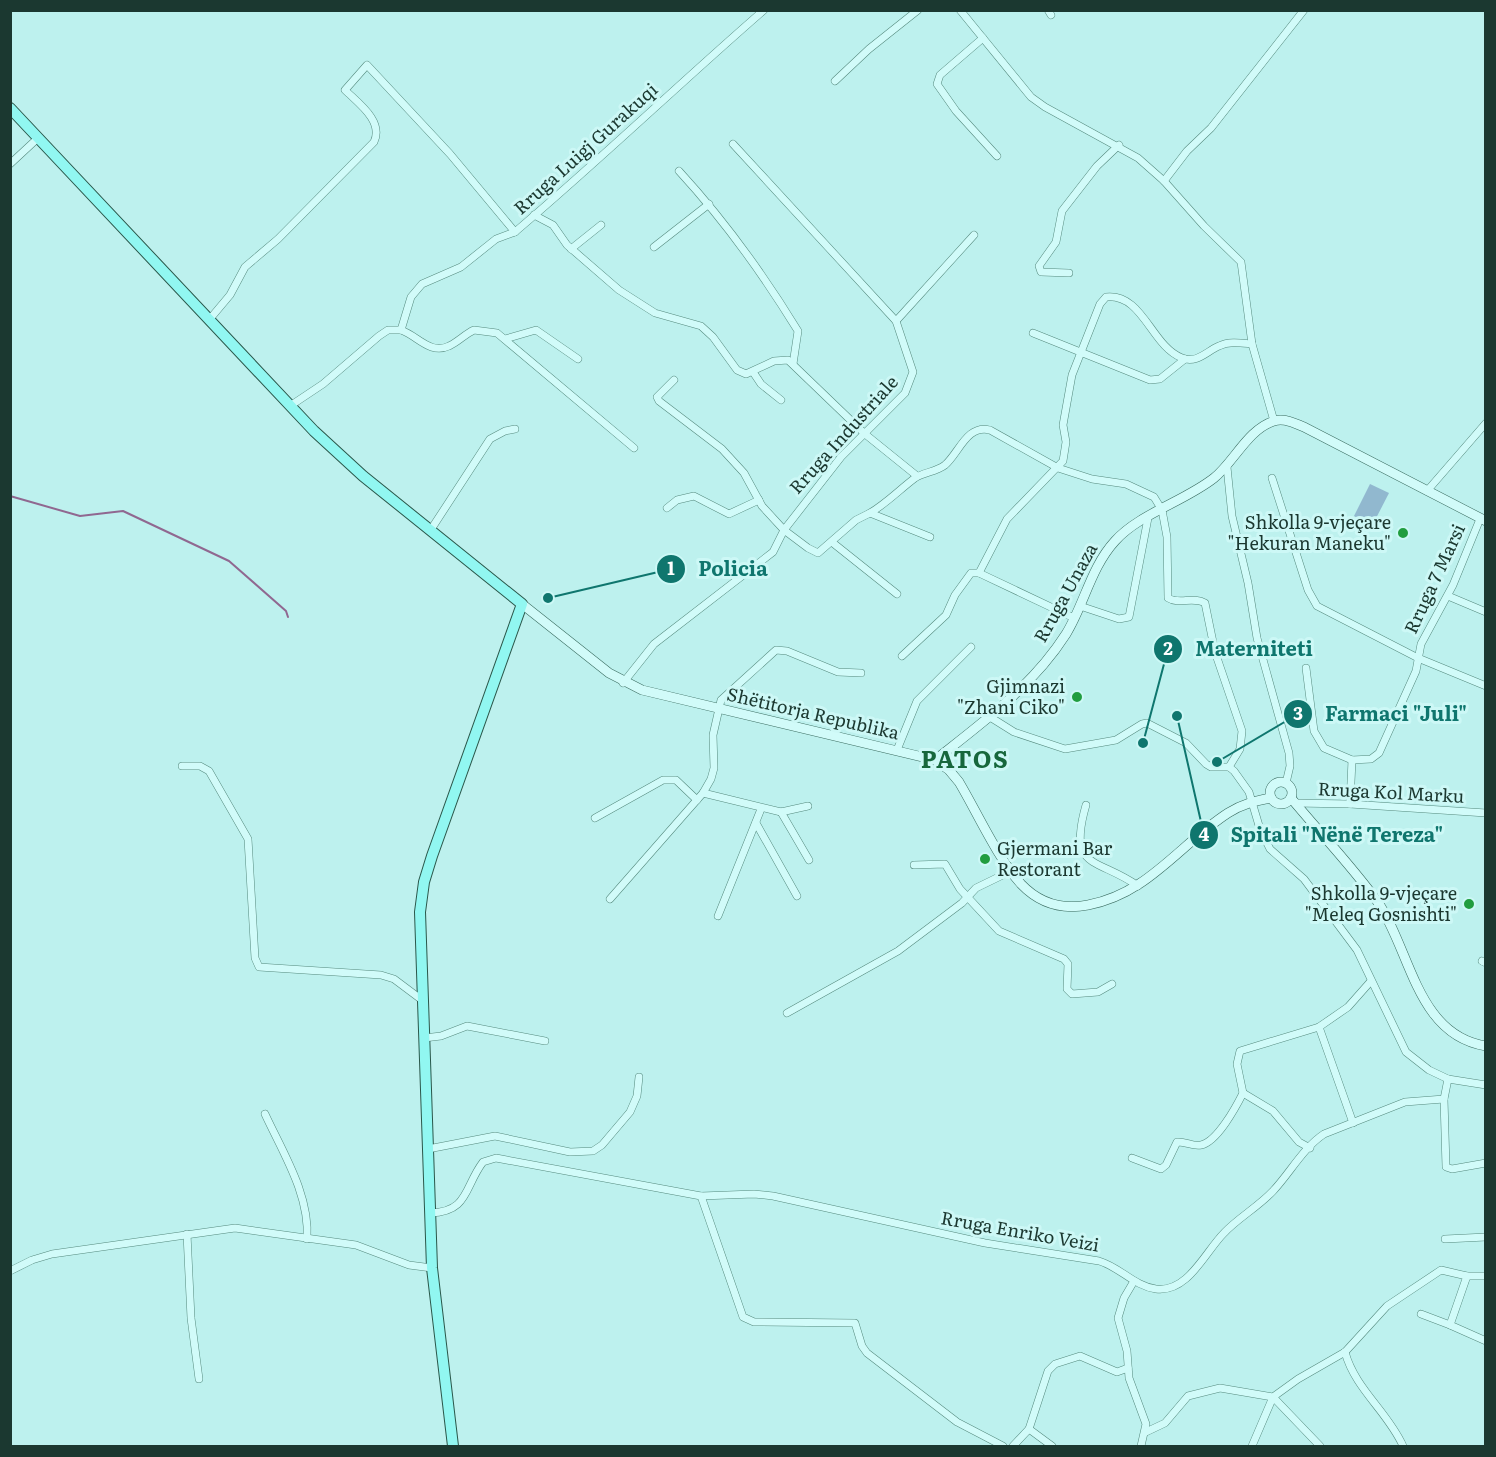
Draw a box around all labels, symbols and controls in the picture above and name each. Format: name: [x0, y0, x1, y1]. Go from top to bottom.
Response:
street label: Rruga Luigj Gurakuqi: [507, 76, 663, 220]
street label: Rruga Industriale: [782, 369, 904, 499]
place label: Shkolla 9-vjeçare "Hekuran Maneku": [1228, 508, 1391, 556]
street label: Rruga 7 Marsi: [1396, 519, 1471, 638]
marker: Shkolla 9-vjeçare "Hekuran Maneku": [1396, 526, 1410, 540]
street label: Rruga Unaza: [1026, 537, 1103, 647]
callout: Policia: [656, 550, 779, 588]
text: Policia: [698, 552, 768, 582]
text: 1: [667, 554, 675, 581]
callout: Materniteti: [1153, 630, 1325, 668]
text: Materniteti: [1195, 632, 1313, 662]
text: 2: [1163, 634, 1173, 661]
place label: Gjimnazi "Zhani Ciko": [957, 672, 1065, 720]
street label: Shëtitorja Republika: [724, 680, 902, 746]
marker: Gjimnazi "Zhani Ciko": [1070, 690, 1084, 704]
callout: Farmaci "Juli": [1283, 695, 1479, 733]
text: Farmaci "Juli": [1325, 697, 1467, 727]
text: 3: [1293, 699, 1303, 726]
district label: PATOS: [921, 740, 1009, 775]
street label: Rruga Kol Marku: [1317, 774, 1465, 809]
callout: Spitali "Nënë Tereza": [1189, 816, 1456, 854]
text: Spitali "Nënë Tereza": [1231, 818, 1443, 848]
text: 4: [1199, 820, 1210, 847]
place label: Gjermani Bar Restorant: [997, 834, 1113, 882]
marker: Gjermani Bar Restorant: [978, 852, 992, 866]
place label: Shkolla 9-vjeçare "Meleq Gosnishti": [1305, 879, 1457, 927]
marker: Shkolla 9-vjeçare "Meleq Gosnishti": [1462, 897, 1476, 911]
street label: Rruga Enriko Veizi: [939, 1203, 1101, 1258]

